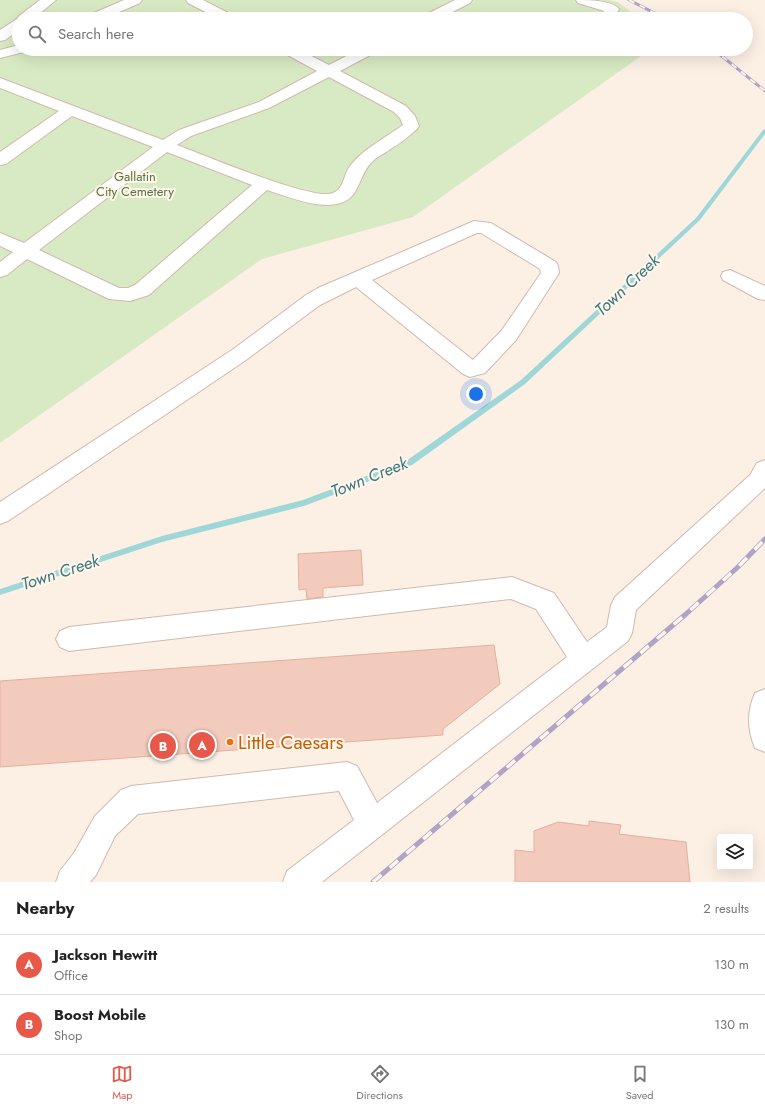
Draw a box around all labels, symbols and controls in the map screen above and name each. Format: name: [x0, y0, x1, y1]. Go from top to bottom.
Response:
search box: [12, 12, 753, 56]
icon: search: [26, 23, 48, 45]
text: Search here: [58, 23, 134, 45]
park label: Gallatin City Cemetery: [96, 167, 174, 201]
water label: Town Creek: [589, 248, 665, 321]
your location: [466, 384, 486, 404]
water label: Town Creek: [327, 450, 412, 503]
water label: Town Creek: [18, 548, 103, 596]
place label: Little Caesars: [238, 729, 344, 756]
pin: A: [189, 730, 215, 760]
pin: B: [150, 731, 176, 761]
marker: Little Caesars: [225, 737, 235, 747]
map controls: [717, 834, 753, 870]
button: layers: [717, 834, 753, 870]
text: Nearby: [16, 896, 74, 920]
text: 2 results: [703, 899, 749, 918]
text: Jackson Hewitt: [54, 944, 157, 966]
text: A: [24, 955, 34, 974]
text: 130 m: [714, 955, 749, 974]
text: Office: [54, 966, 88, 985]
text: Boost Mobile: [54, 1004, 146, 1026]
text: B: [25, 1015, 33, 1034]
text: 130 m: [714, 1015, 749, 1034]
text: Shop: [54, 1026, 82, 1045]
tab: Map: [111, 1063, 133, 1103]
tab: Directions: [356, 1063, 403, 1103]
tab: Saved: [626, 1063, 654, 1103]

